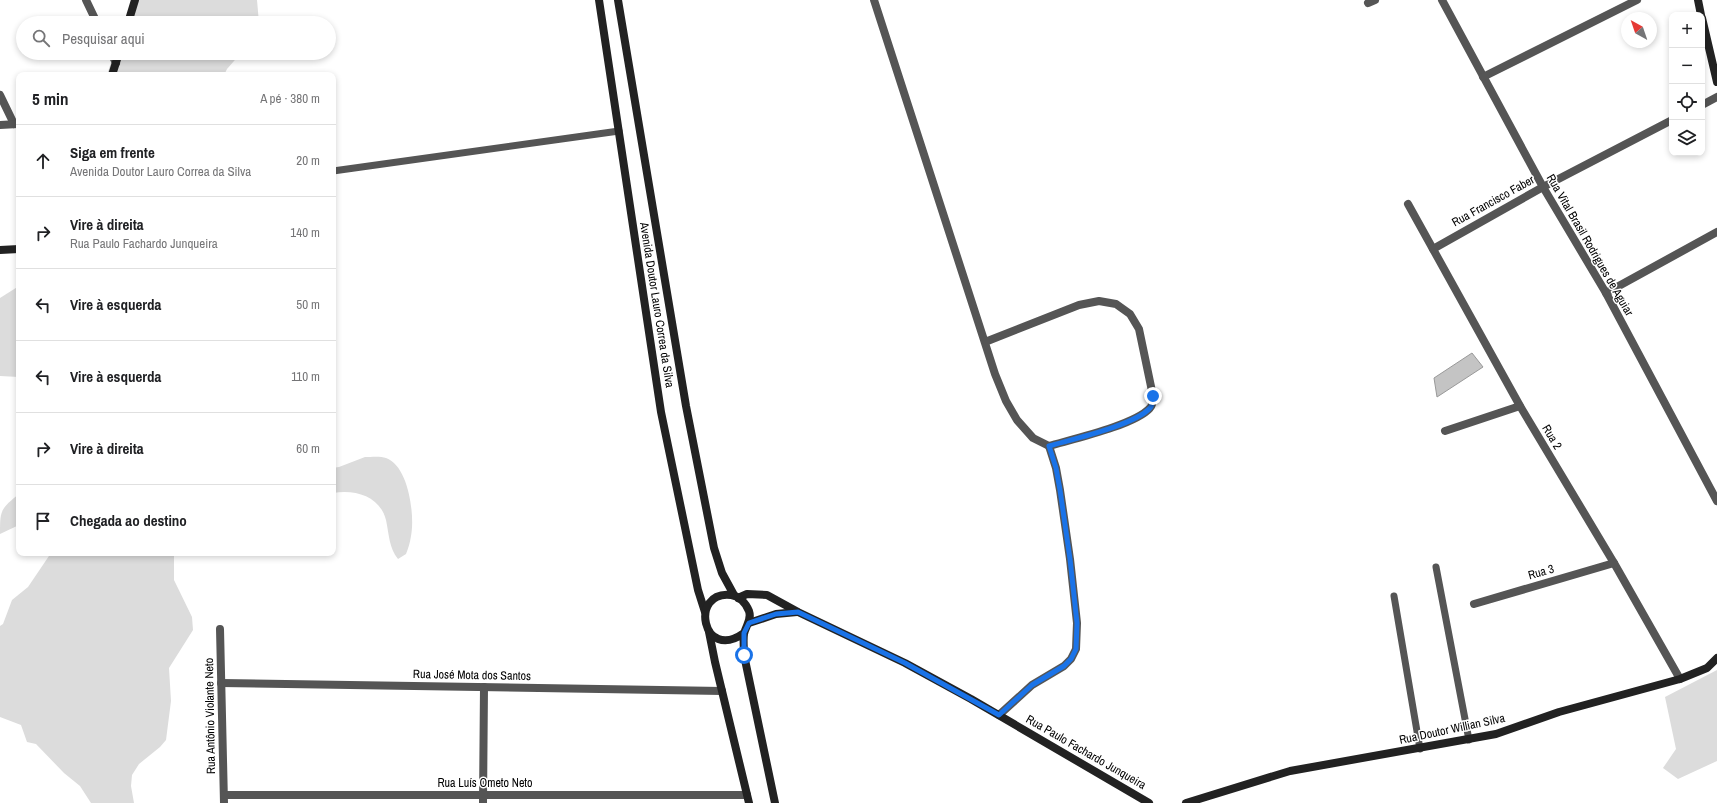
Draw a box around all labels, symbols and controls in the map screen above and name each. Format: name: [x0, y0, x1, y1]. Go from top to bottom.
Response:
north arrow: [1621, 12, 1657, 48]
map controls: [1669, 12, 1705, 156]
button: +: [1669, 12, 1705, 48]
search box: [16, 16, 336, 60]
icon: search: [30, 27, 52, 49]
text: Pesquisar aqui: [62, 28, 145, 49]
button: −: [1669, 48, 1705, 84]
button: locate: [1669, 84, 1705, 120]
text: 5 min: [32, 87, 68, 110]
text: A pé · 380 m: [260, 90, 320, 107]
button: layers: [1669, 120, 1705, 156]
text: Siga em frente: [70, 142, 155, 163]
icon: ahead: [32, 150, 54, 172]
text: 20 m: [296, 152, 320, 169]
text: Avenida Doutor Lauro Correa da Silva: [70, 163, 251, 180]
street label: Rua Francisco Faber: [1449, 171, 1538, 230]
street label: Rua Vital Brasil Rodrigues de Aguiar: [1543, 171, 1638, 319]
text: Vire à direita: [70, 214, 144, 235]
street label: Avenida Doutor Lauro Correa da Silva: [636, 220, 678, 389]
icon: right: [32, 222, 54, 244]
text: 140 m: [290, 224, 320, 241]
text: Rua Paulo Fachardo Junqueira: [70, 235, 218, 252]
icon: left: [32, 294, 54, 316]
text: Vire à esquerda: [70, 294, 161, 315]
text: 50 m: [296, 296, 320, 313]
icon: left: [32, 366, 54, 388]
text: Vire à esquerda: [70, 366, 161, 387]
text: 110 m: [291, 368, 320, 385]
route end: [1144, 387, 1162, 405]
street label: Rua 2: [1538, 422, 1566, 452]
icon: right: [32, 438, 54, 460]
text: Vire à direita: [70, 438, 144, 459]
text: 60 m: [296, 440, 320, 457]
icon: arrive: [32, 510, 54, 532]
text: Chegada ao destino: [70, 510, 187, 531]
street label: Rua 3: [1526, 561, 1556, 583]
route start: [735, 646, 753, 664]
street label: Rua Antônio Violante Neto: [201, 658, 219, 774]
street label: Rua José Mota dos Santos: [413, 666, 531, 684]
street label: Rua Doutor Willian Silva: [1398, 710, 1507, 748]
street label: Rua Paulo Fachardo Junqueira: [1023, 711, 1149, 793]
street label: Rua Luís Ometo Neto: [437, 775, 533, 791]

